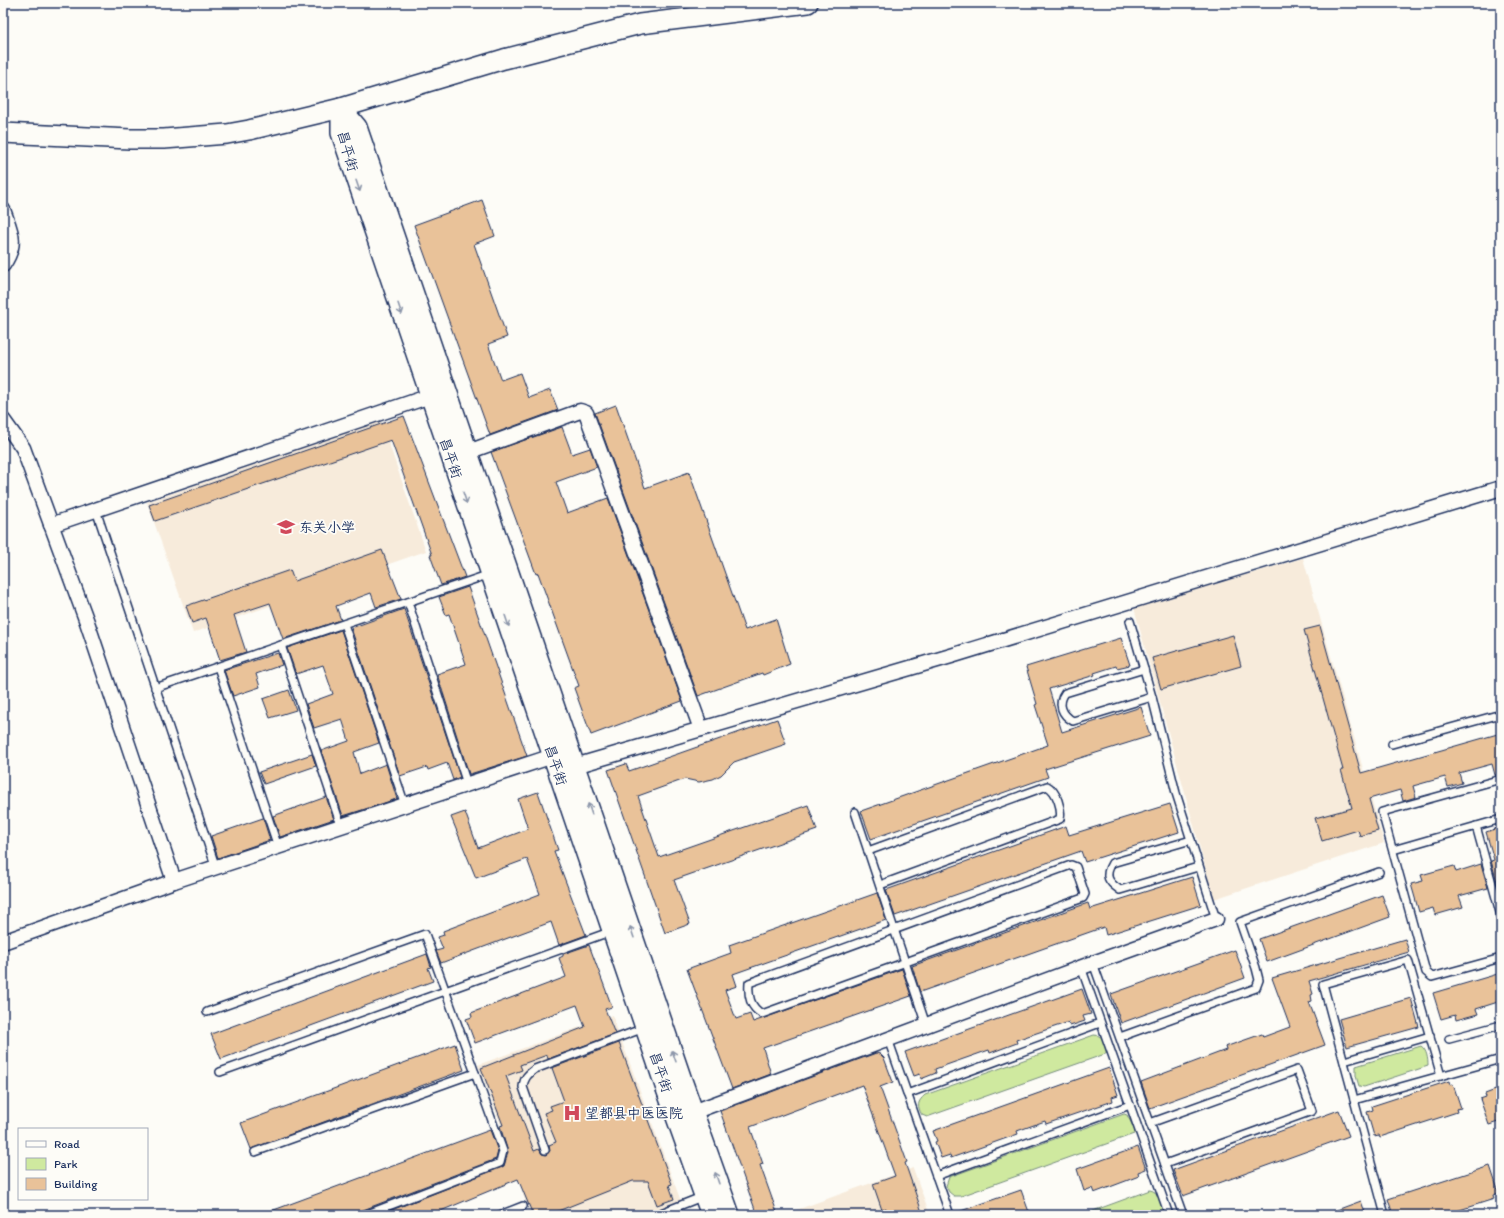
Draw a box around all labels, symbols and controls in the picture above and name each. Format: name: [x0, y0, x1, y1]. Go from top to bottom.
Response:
street label: 昌平街: [334, 129, 361, 174]
one-way arrow: [355, 179, 363, 191]
one-way arrow: [397, 302, 405, 314]
street label: 昌平街: [436, 436, 465, 481]
one-way arrow: [462, 491, 469, 504]
school or university icon: 东关小学: [276, 517, 296, 537]
place label: 东关小学: [299, 519, 355, 536]
one-way arrow: [504, 615, 511, 628]
street label: 昌平街: [541, 743, 570, 788]
one-way arrow: [585, 804, 593, 816]
one-way arrow: [627, 927, 635, 939]
street label: 昌平街: [646, 1050, 675, 1095]
one-way arrow: [669, 1050, 677, 1062]
hospital icon: 望都县中医医院: [562, 1103, 582, 1123]
place label: 望都县中医医院: [585, 1105, 683, 1122]
legend: [18, 1128, 148, 1200]
text: Road: [54, 1137, 80, 1151]
text: Park: [54, 1157, 78, 1171]
one-way arrow: [712, 1173, 720, 1185]
text: Building: [54, 1177, 98, 1191]

